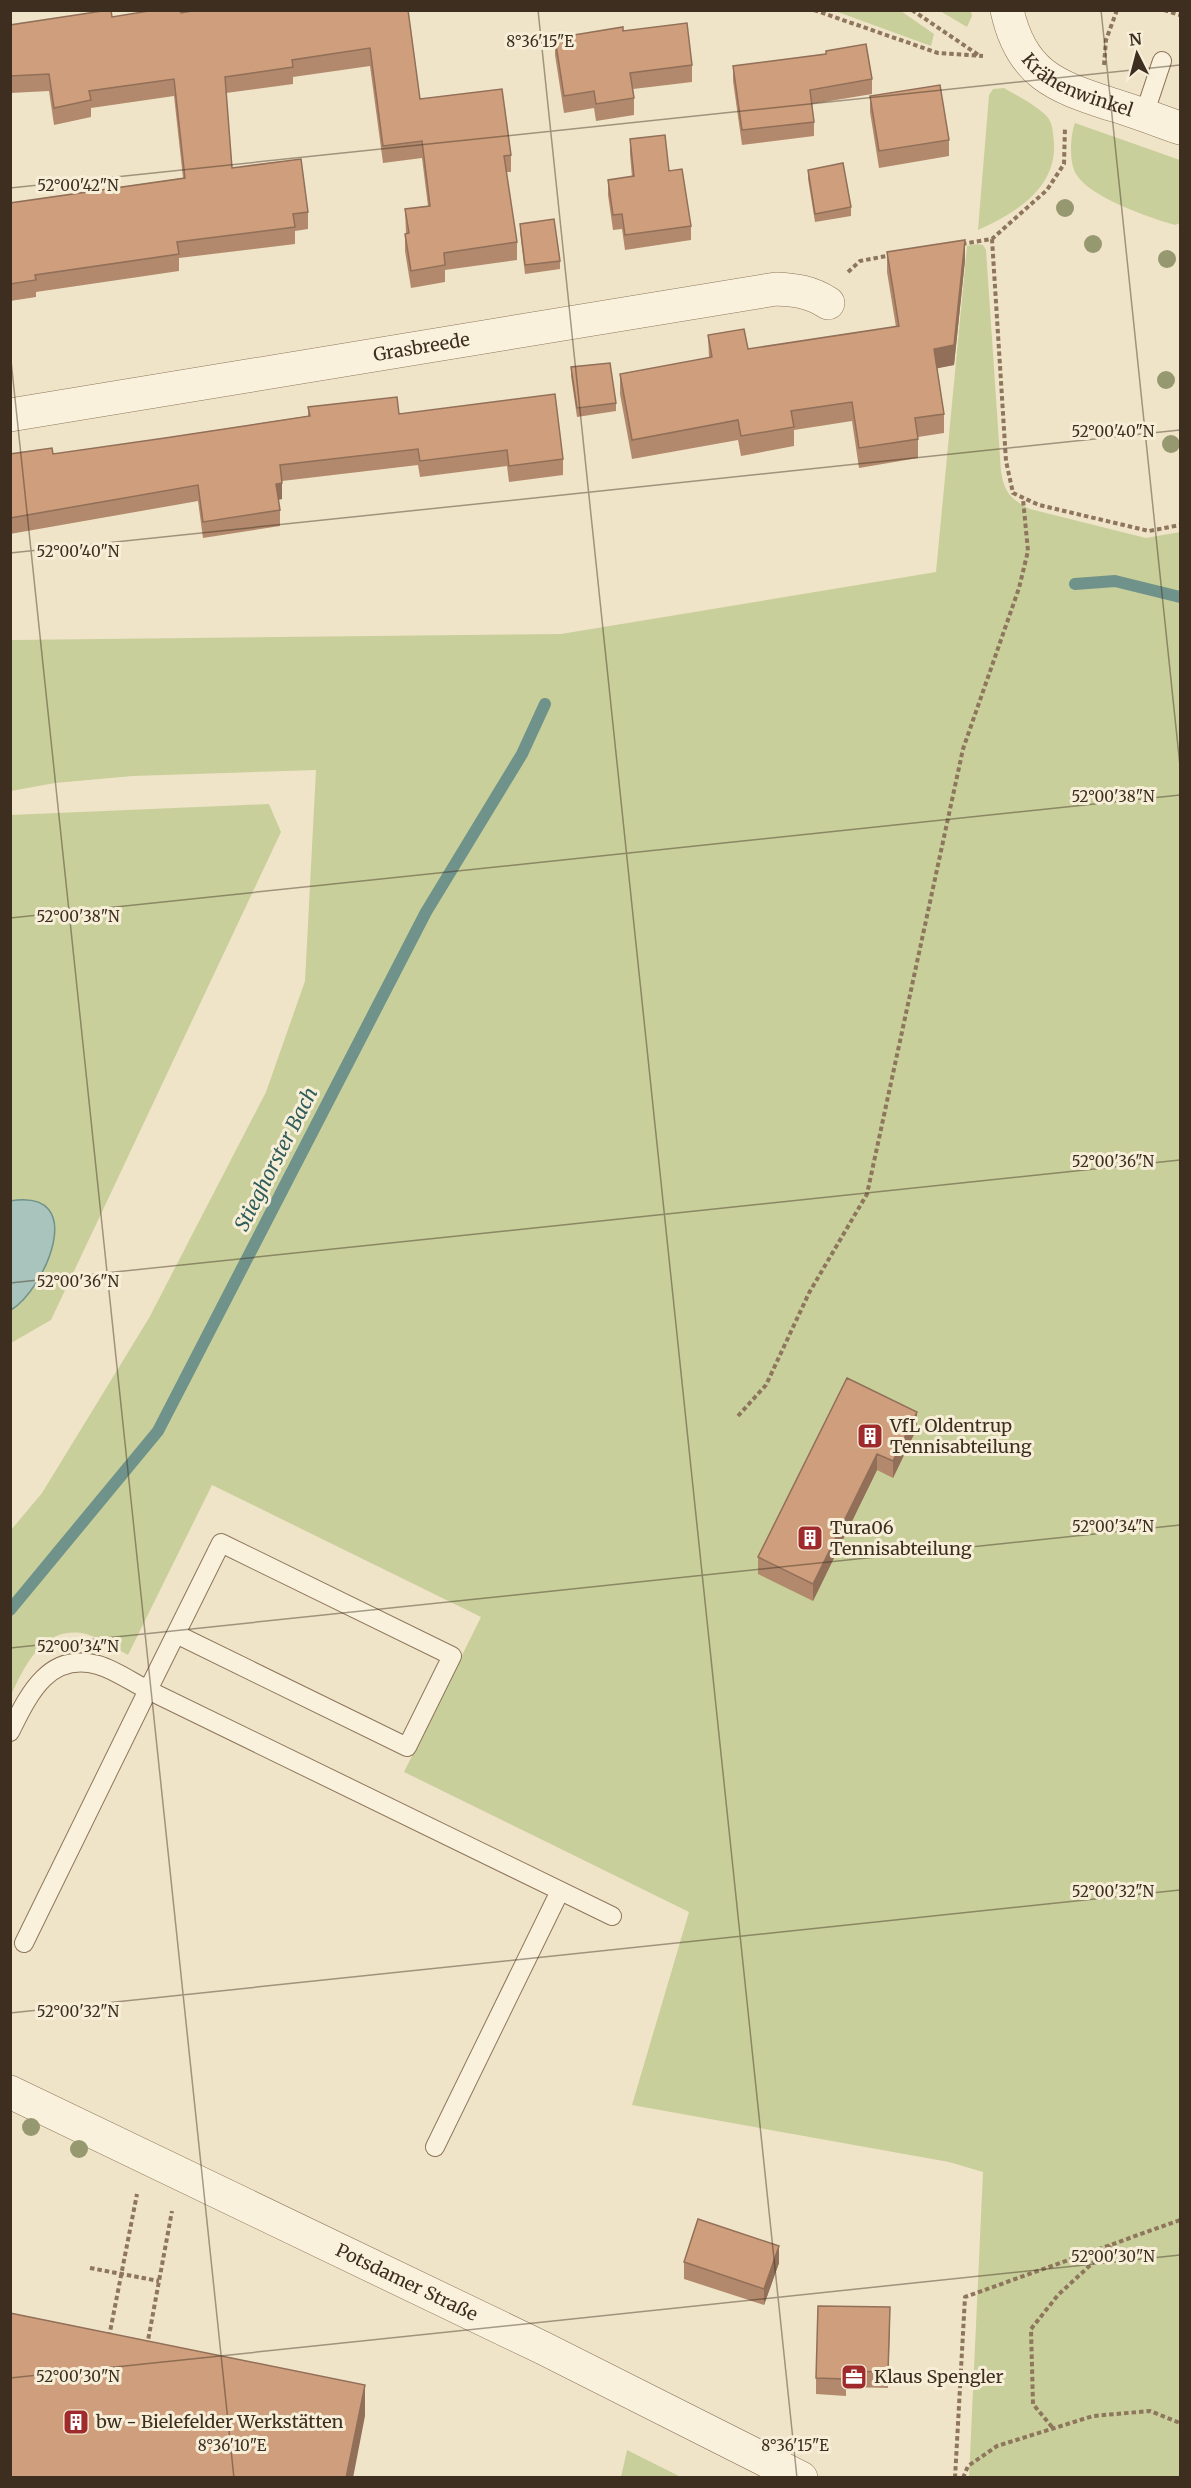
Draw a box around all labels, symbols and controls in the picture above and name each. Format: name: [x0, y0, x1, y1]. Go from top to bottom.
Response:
north arrow: [1107, 24, 1167, 84]
text: N: [1128, 28, 1143, 50]
text: 8°36'15"E: [506, 32, 574, 51]
street label: Krähenwinkel: [1017, 48, 1137, 122]
text: 52°00'42"N: [37, 176, 119, 195]
street label: Grasbreede: [372, 328, 471, 366]
text: 52°00'40"N: [1072, 422, 1155, 441]
text: 52°00'40"N: [37, 542, 120, 561]
text: 52°00'38"N: [1071, 787, 1155, 806]
text: 52°00'38"N: [36, 907, 120, 926]
water label: Stieghorster Bach: [229, 1083, 323, 1235]
text: 52°00'36"N: [1072, 1152, 1155, 1171]
text: 52°00'36"N: [37, 1272, 120, 1291]
place label: VfL Oldentrup Tennisabteilung: [889, 1414, 1032, 1458]
building icon: VfL Oldentrup Tennisabteilung: [855, 1421, 885, 1451]
place label: Tura06 Tennisabteilung: [830, 1516, 972, 1560]
text: 52°00'34"N: [1072, 1517, 1154, 1536]
building icon: Tura06 Tennisabteilung: [795, 1523, 825, 1553]
text: 52°00'34"N: [37, 1637, 119, 1656]
text: 52°00'32"N: [1072, 1882, 1155, 1901]
text: 52°00'32"N: [37, 2002, 120, 2021]
street label: Potsdamer Straße: [332, 2238, 482, 2326]
text: 52°00'30"N: [1071, 2247, 1155, 2266]
office icon: Klaus Spengler: [839, 2362, 869, 2392]
place label: Klaus Spengler: [874, 2365, 1004, 2388]
text: 52°00'30"N: [36, 2367, 120, 2386]
building icon: bw - Bielefelder Werkstätten: [61, 2407, 91, 2437]
place label: bw - Bielefelder Werkstätten: [95, 2410, 344, 2433]
text: 8°36'10"E: [198, 2436, 267, 2455]
text: 8°36'15"E: [761, 2436, 829, 2455]

